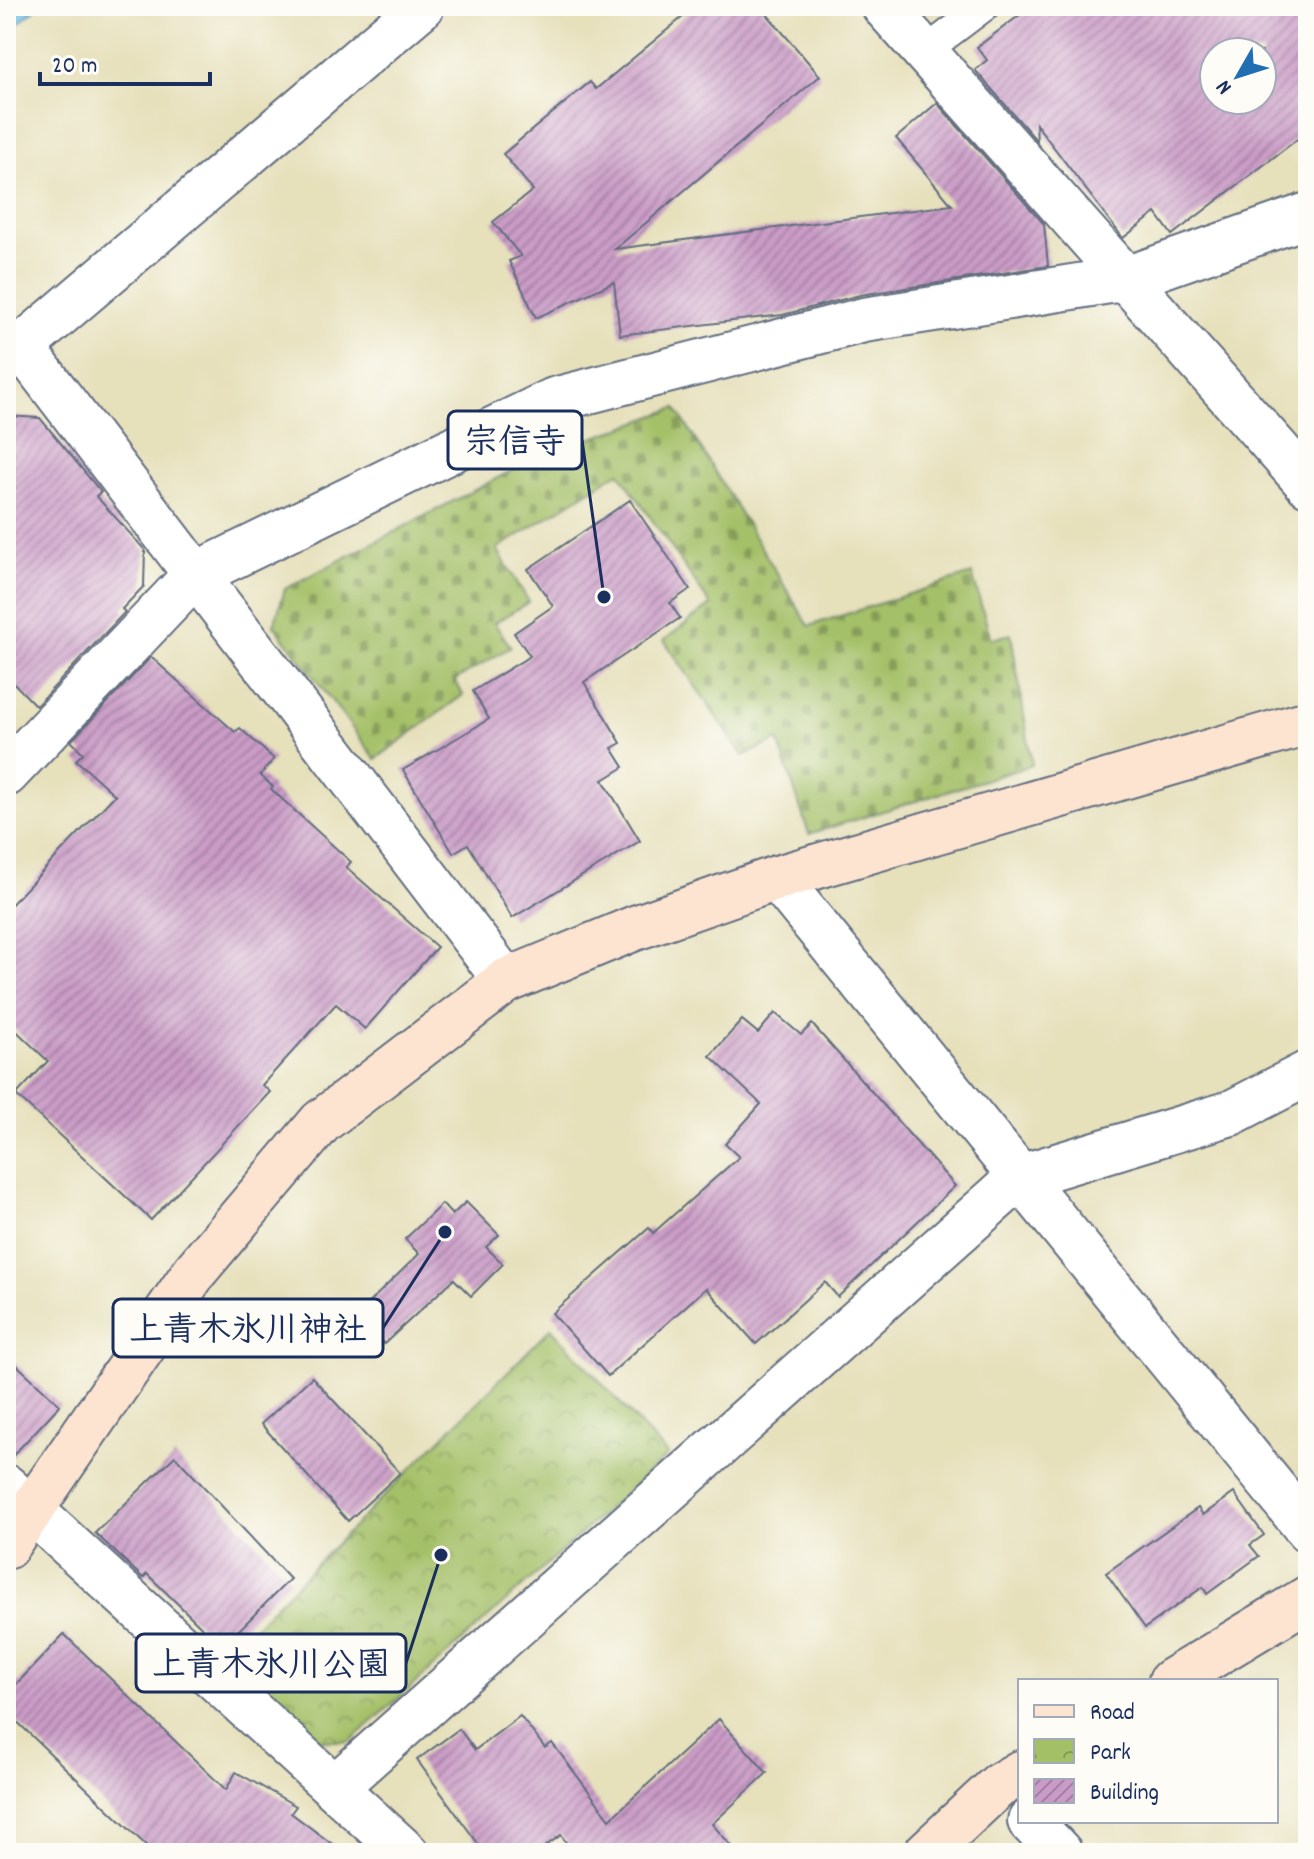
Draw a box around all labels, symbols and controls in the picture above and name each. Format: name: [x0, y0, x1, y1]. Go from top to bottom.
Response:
scale bar: [40, 36, 210, 86]
north arrow: [1198, 36, 1278, 116]
text: 20 m: [52, 50, 98, 84]
text: N: [1210, 72, 1241, 100]
callout: 宗信寺: [448, 411, 582, 469]
text: 宗信寺: [464, 421, 566, 470]
callout: 上青木氷川神社: [113, 1299, 383, 1357]
text: 上青木氷川神社: [129, 1309, 367, 1358]
callout: 上青木氷川公園: [136, 1634, 406, 1692]
text: 上青木氷川公園: [152, 1644, 390, 1693]
legend: [1018, 1679, 1278, 1823]
text: Road: [1090, 1697, 1135, 1731]
text: Park: [1090, 1737, 1131, 1771]
text: Building: [1090, 1777, 1159, 1811]

